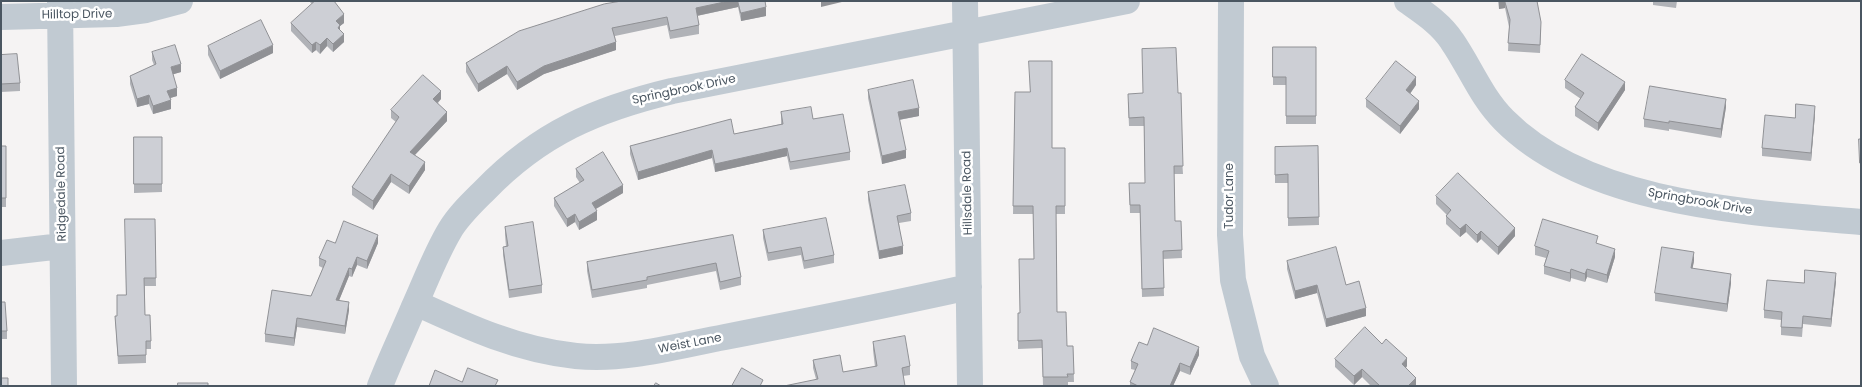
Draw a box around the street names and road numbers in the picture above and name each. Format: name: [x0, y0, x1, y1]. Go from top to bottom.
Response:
street label: Hilltop Drive: [42, 7, 112, 23]
street label: Springbrook Drive: [631, 72, 737, 108]
street label: Ridgedale Road: [54, 146, 70, 242]
street label: Hillsdale Road: [960, 151, 976, 235]
street label: Tudor Lane: [1223, 163, 1237, 229]
street label: Springbrook Drive: [1647, 186, 1753, 218]
street label: Weist Lane: [657, 331, 723, 357]

